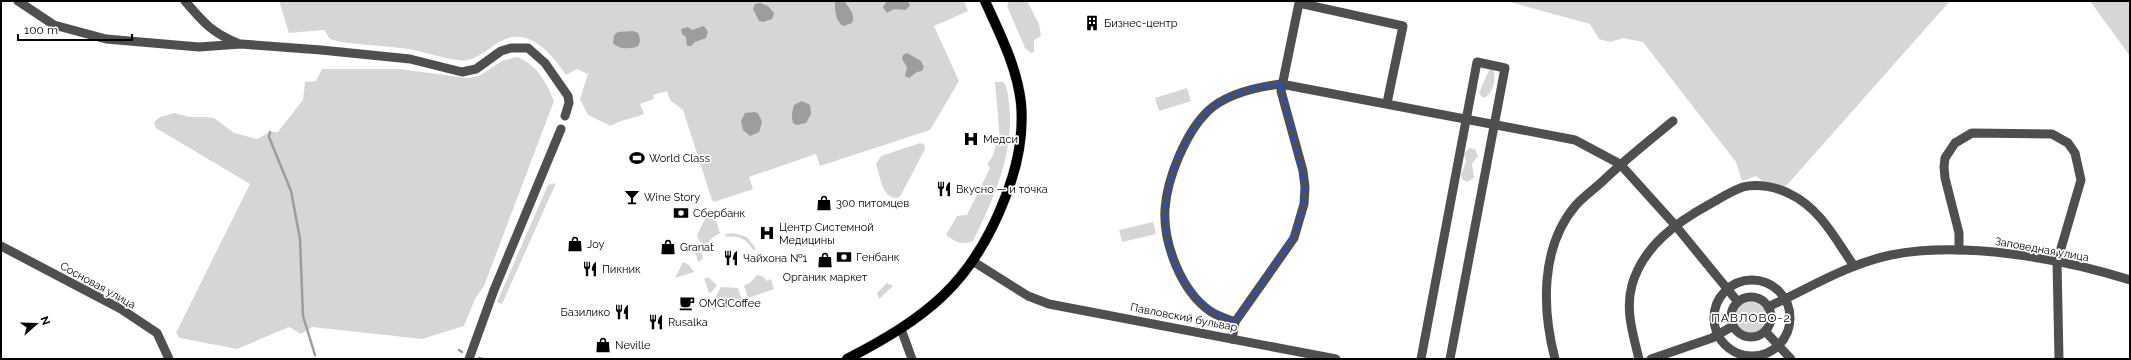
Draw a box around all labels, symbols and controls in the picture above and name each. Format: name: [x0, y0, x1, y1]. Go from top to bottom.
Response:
building icon: Бизнес-центр: [1083, 14, 1101, 32]
scale bar: [18, 16, 132, 42]
place label: Бизнес-центр: [1104, 17, 1178, 30]
text: 100 m: [24, 23, 58, 37]
hospital icon: Медси: [962, 130, 980, 148]
place label: Медси: [983, 133, 1018, 146]
sports icon: World Class: [628, 149, 646, 167]
place label: World Class: [649, 152, 710, 165]
restaurant icon: Вкусно — и точка: [935, 180, 953, 198]
place label: Вкусно — и точка: [956, 183, 1048, 196]
bar icon: Wine Story: [623, 188, 641, 206]
place label: Wine Story: [644, 191, 700, 204]
shop icon: 300 питомцев: [815, 194, 833, 212]
place label: 300 питомцев: [836, 197, 909, 210]
bank icon: Сбербанк: [672, 204, 690, 222]
place label: Сбербанк: [693, 207, 746, 220]
place label: Центр Системной Медицины: [779, 221, 874, 247]
hospital icon: Центр Системной Медицины: [758, 224, 776, 242]
shop icon: Joy: [566, 235, 584, 253]
street label: Заповедная улица: [1994, 235, 2090, 264]
place label: Joy: [587, 238, 605, 251]
shop icon: Granat: [659, 238, 677, 256]
place label: Granat: [680, 241, 714, 254]
bank icon: Генбанк: [835, 248, 853, 266]
restaurant icon: Чайхона №1: [722, 249, 740, 267]
shop icon: Органик маркет: [816, 251, 834, 269]
place label: Генбанк: [856, 251, 900, 264]
place label: Чайхона №1: [743, 252, 807, 265]
street label: Сосновая улица: [58, 259, 138, 312]
restaurant icon: Пикник: [581, 260, 599, 278]
place label: Пикник: [602, 263, 641, 276]
place label: Органик маркет: [783, 271, 868, 284]
cafe icon: OMG!Coffee: [678, 294, 696, 312]
place label: OMG!Coffee: [699, 297, 761, 310]
street label: Павловский бульвар: [1129, 301, 1239, 334]
restaurant icon: Базилико: [613, 303, 631, 321]
north arrow: [16, 304, 56, 344]
place label: Базилико: [560, 306, 610, 319]
district label: ПАВЛОВО-2: [1711, 311, 1791, 325]
restaurant icon: Rusalka: [647, 313, 665, 331]
text: N: [37, 315, 52, 327]
place label: Rusalka: [668, 316, 708, 329]
shop icon: Neville: [594, 336, 612, 354]
place label: Neville: [615, 339, 651, 352]

